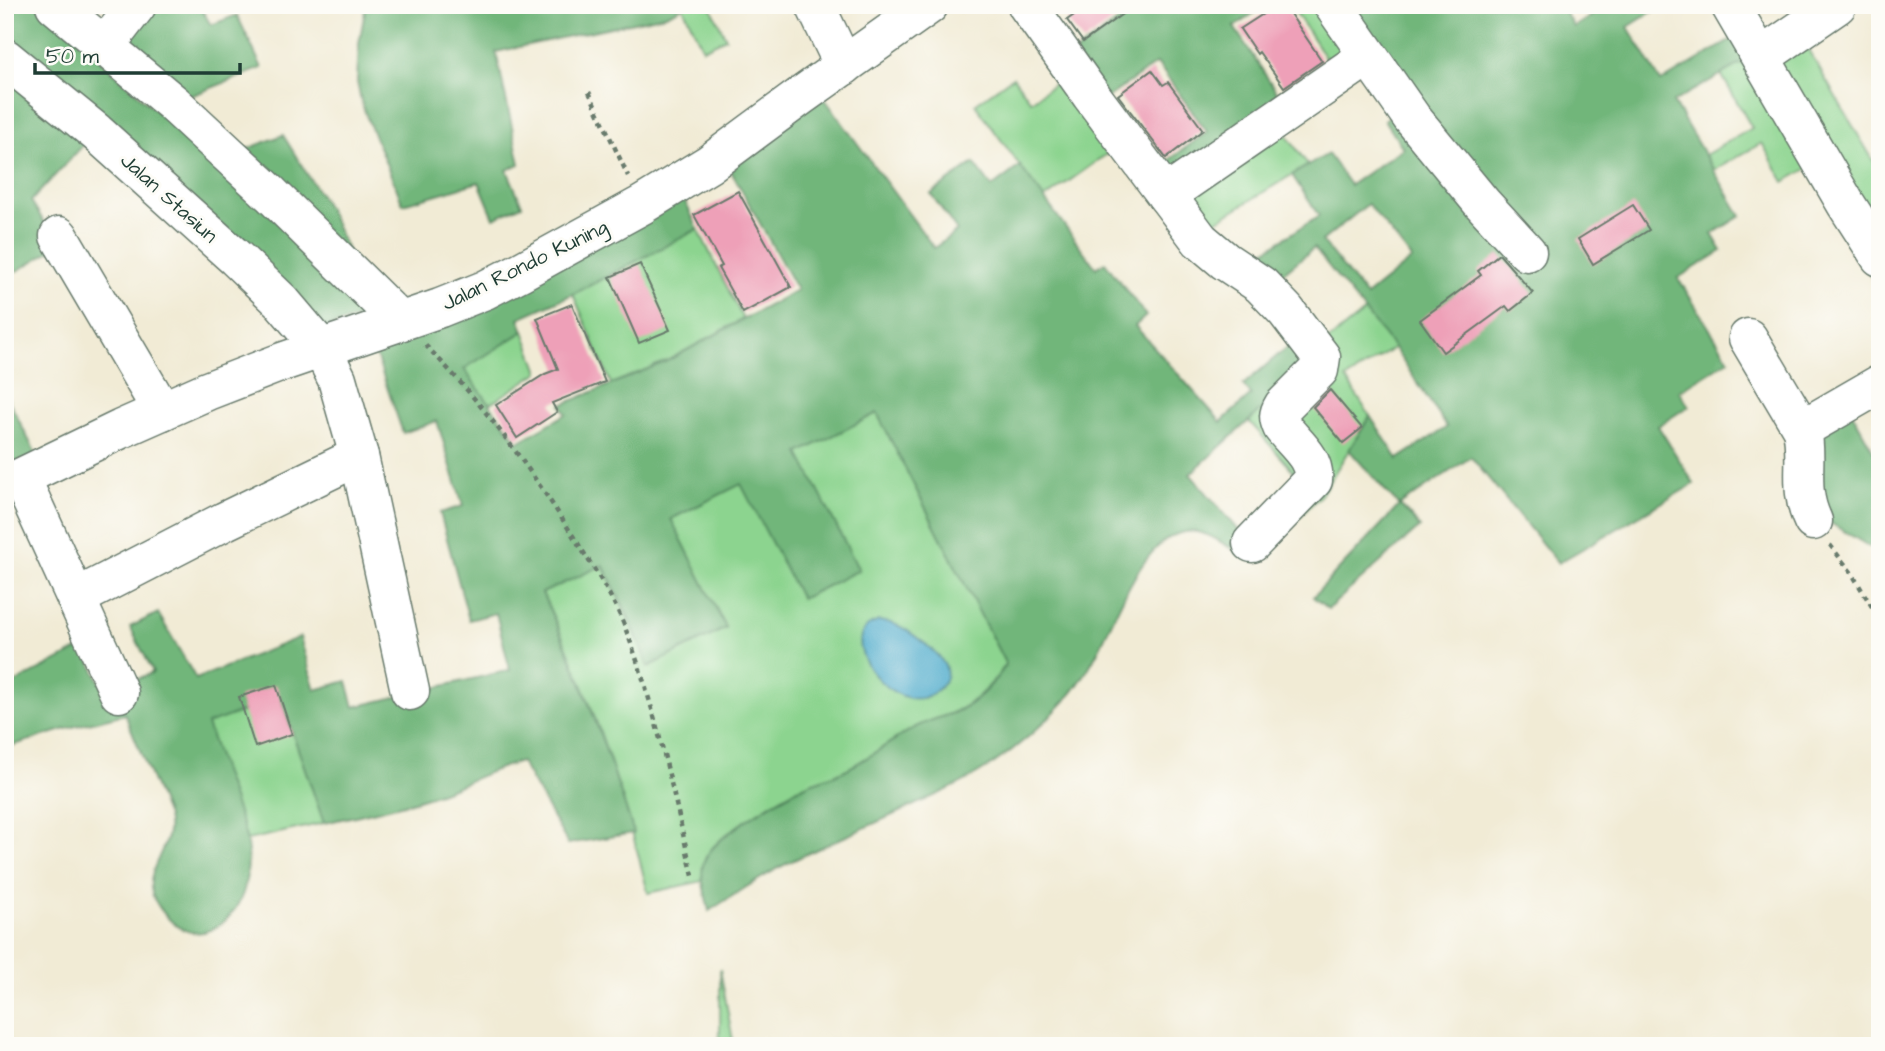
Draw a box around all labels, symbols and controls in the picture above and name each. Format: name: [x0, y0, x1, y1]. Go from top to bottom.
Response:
scale bar: [35, 32, 240, 76]
text: 50 m: [46, 42, 100, 71]
street label: Jalan Stasiun: [114, 146, 224, 250]
street label: Jalan Rondo Kuning: [437, 212, 614, 320]

